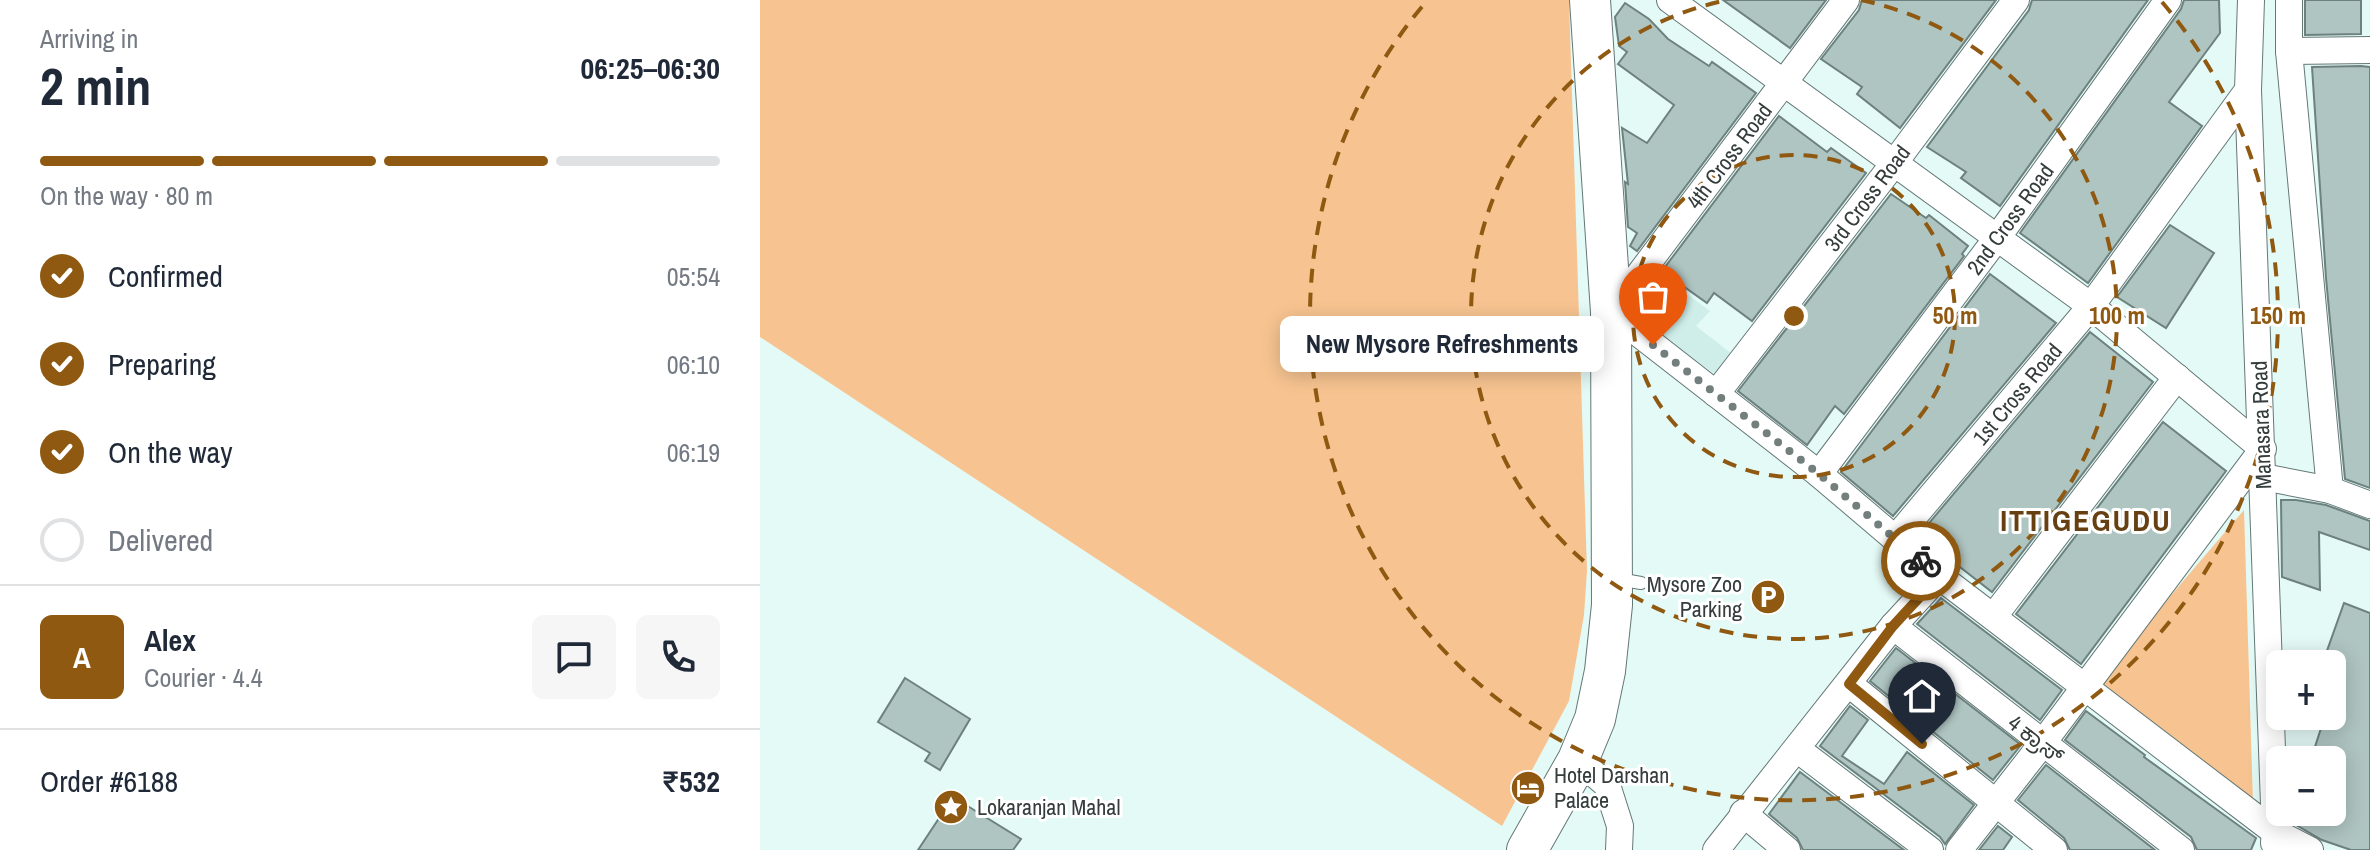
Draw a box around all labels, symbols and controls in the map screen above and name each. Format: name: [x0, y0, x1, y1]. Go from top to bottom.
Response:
text: Arriving in: [40, 21, 138, 56]
text: 06:25–06:30: [581, 48, 720, 88]
text: 2 min: [40, 51, 151, 121]
street label: 4th Cross Road: [1679, 97, 1779, 215]
street label: 3rd Cross Road: [1817, 139, 1917, 257]
street label: 2nd Cross Road: [1960, 157, 2060, 281]
text: On the way · 80 m: [40, 178, 213, 213]
icon: check: [40, 254, 84, 298]
text: Confirmed: [108, 256, 223, 296]
text: 05:54: [667, 259, 720, 294]
pin: [1619, 263, 1687, 345]
icon: bag: [1631, 275, 1675, 319]
text: 50 m: [1933, 299, 1977, 331]
text: 100 m: [2089, 299, 2145, 331]
text: 150 m: [2250, 299, 2306, 331]
centre of rings: [1780, 302, 1808, 330]
callout: New Mysore Refreshments: [1281, 317, 1605, 373]
text: New Mysore Refreshments: [1306, 326, 1578, 361]
street label: 1st Cross Road: [1966, 337, 2068, 451]
icon: check: [40, 342, 84, 386]
text: Preparing: [108, 344, 216, 384]
text: 06:10: [667, 347, 720, 382]
street label: Manasara Road: [2244, 360, 2278, 490]
icon: check: [40, 430, 84, 474]
text: On the way: [108, 432, 232, 472]
text: 06:19: [667, 435, 720, 470]
district label: ITTIGEGUDU: [2000, 500, 2172, 540]
text: Delivered: [108, 520, 213, 560]
courier: [1881, 521, 1961, 601]
icon: bike: [1899, 539, 1943, 583]
place label: Mysore Zoo Parking: [1647, 569, 1742, 624]
parking icon: Mysore Zoo Parking: [1749, 578, 1787, 616]
button: chat: [532, 615, 616, 699]
button: phone: [636, 615, 720, 699]
text: Alex: [144, 620, 196, 660]
text: A: [73, 637, 91, 677]
map controls: [2266, 650, 2346, 826]
button: +: [2266, 650, 2346, 730]
text: Courier · 4.4: [144, 660, 263, 695]
pin: [1888, 662, 1956, 744]
icon: home: [1900, 674, 1944, 718]
street label: 4 ಕ್ರಾಸ್: [2002, 708, 2070, 771]
button: −: [2266, 746, 2346, 826]
place label: Hotel Darshan Palace: [1554, 760, 1669, 815]
text: Order #6188: [40, 761, 178, 801]
text: ₹532: [662, 761, 720, 801]
hotel icon: Hotel Darshan Palace: [1509, 769, 1547, 807]
place icon: Lokaranjan Mahal: [932, 788, 970, 826]
place label: Lokaranjan Mahal: [977, 792, 1120, 822]

